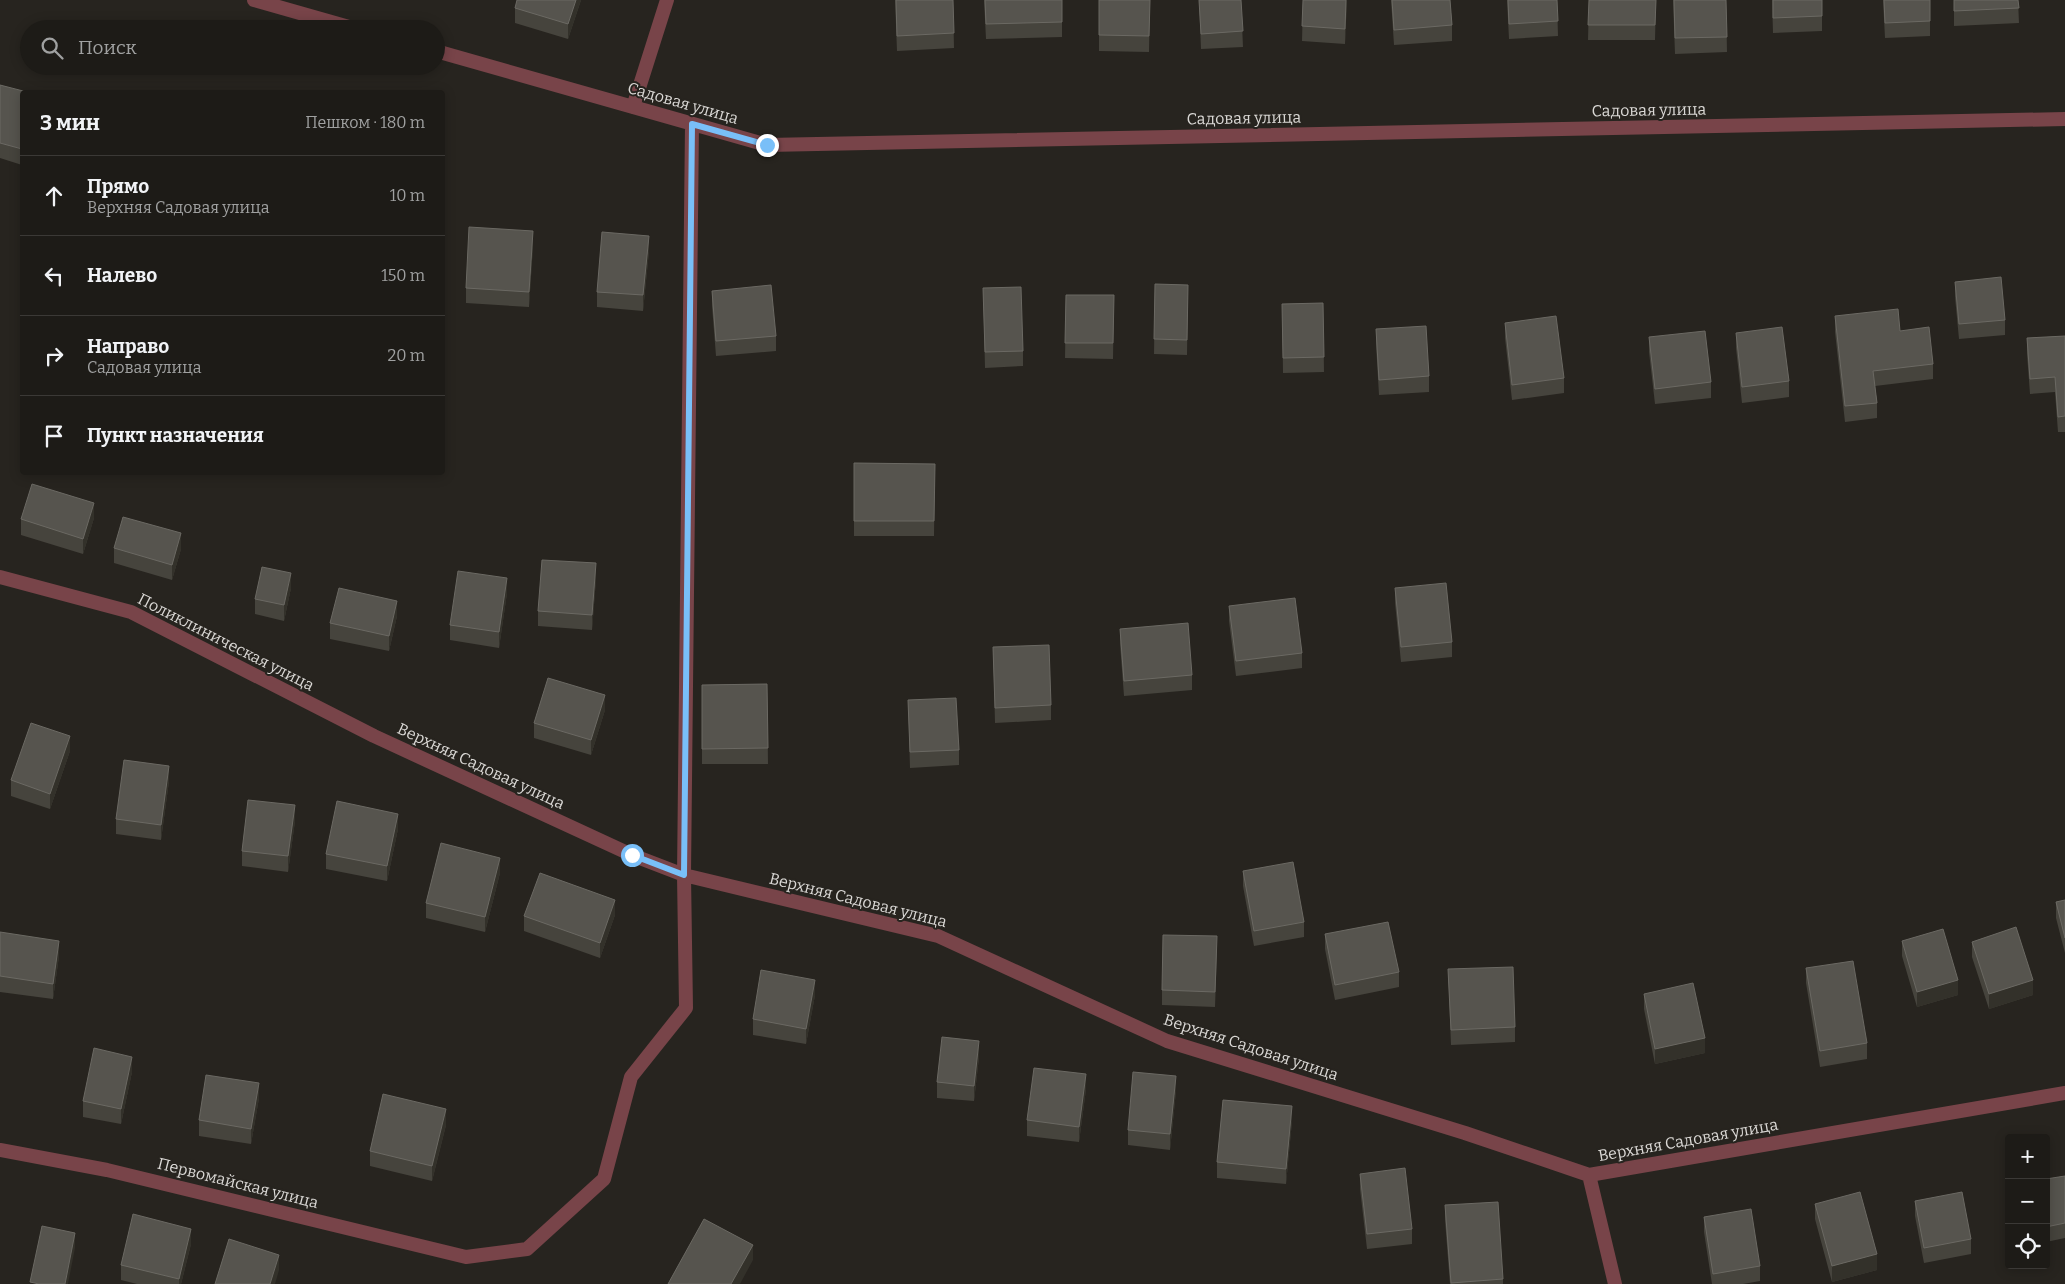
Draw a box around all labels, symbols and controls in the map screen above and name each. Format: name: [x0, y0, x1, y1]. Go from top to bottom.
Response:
search box: [20, 20, 445, 75]
icon: search: [38, 34, 66, 62]
text: Поиск: [78, 36, 137, 59]
street label: Садовая улица: [625, 78, 741, 128]
street label: Садовая улица: [1592, 99, 1707, 120]
street label: Садовая улица: [1187, 107, 1302, 128]
text: 3 мин: [40, 110, 100, 136]
text: Пешком · 180 m: [305, 113, 425, 132]
route end: [756, 134, 779, 157]
text: Прямо: [87, 175, 149, 198]
icon: ahead: [40, 182, 68, 210]
text: 10 m: [390, 186, 425, 205]
text: Верхняя Садовая улица: [87, 198, 269, 217]
icon: left: [40, 262, 68, 290]
text: Налево: [87, 264, 157, 287]
text: 150 m: [381, 266, 425, 285]
text: Направо: [87, 335, 169, 358]
icon: right: [40, 342, 68, 370]
text: 20 m: [388, 346, 425, 365]
text: Садовая улица: [87, 358, 201, 377]
icon: arrive: [40, 422, 68, 450]
text: Пункт назначения: [87, 424, 264, 447]
street label: Поликлиническая улица: [135, 589, 317, 695]
street label: Верхняя Садовая улица: [394, 719, 568, 813]
route start: [621, 844, 644, 867]
street label: Верхняя Садовая улица: [767, 869, 949, 931]
street label: Верхняя Садовая улица: [1161, 1010, 1341, 1084]
street label: Верхняя Садовая улица: [1597, 1115, 1780, 1165]
map controls: [2005, 1134, 2050, 1269]
button: +: [2005, 1134, 2050, 1179]
street label: Первомайская улица: [156, 1154, 321, 1212]
button: −: [2005, 1179, 2050, 1224]
button: locate: [2005, 1224, 2050, 1269]

